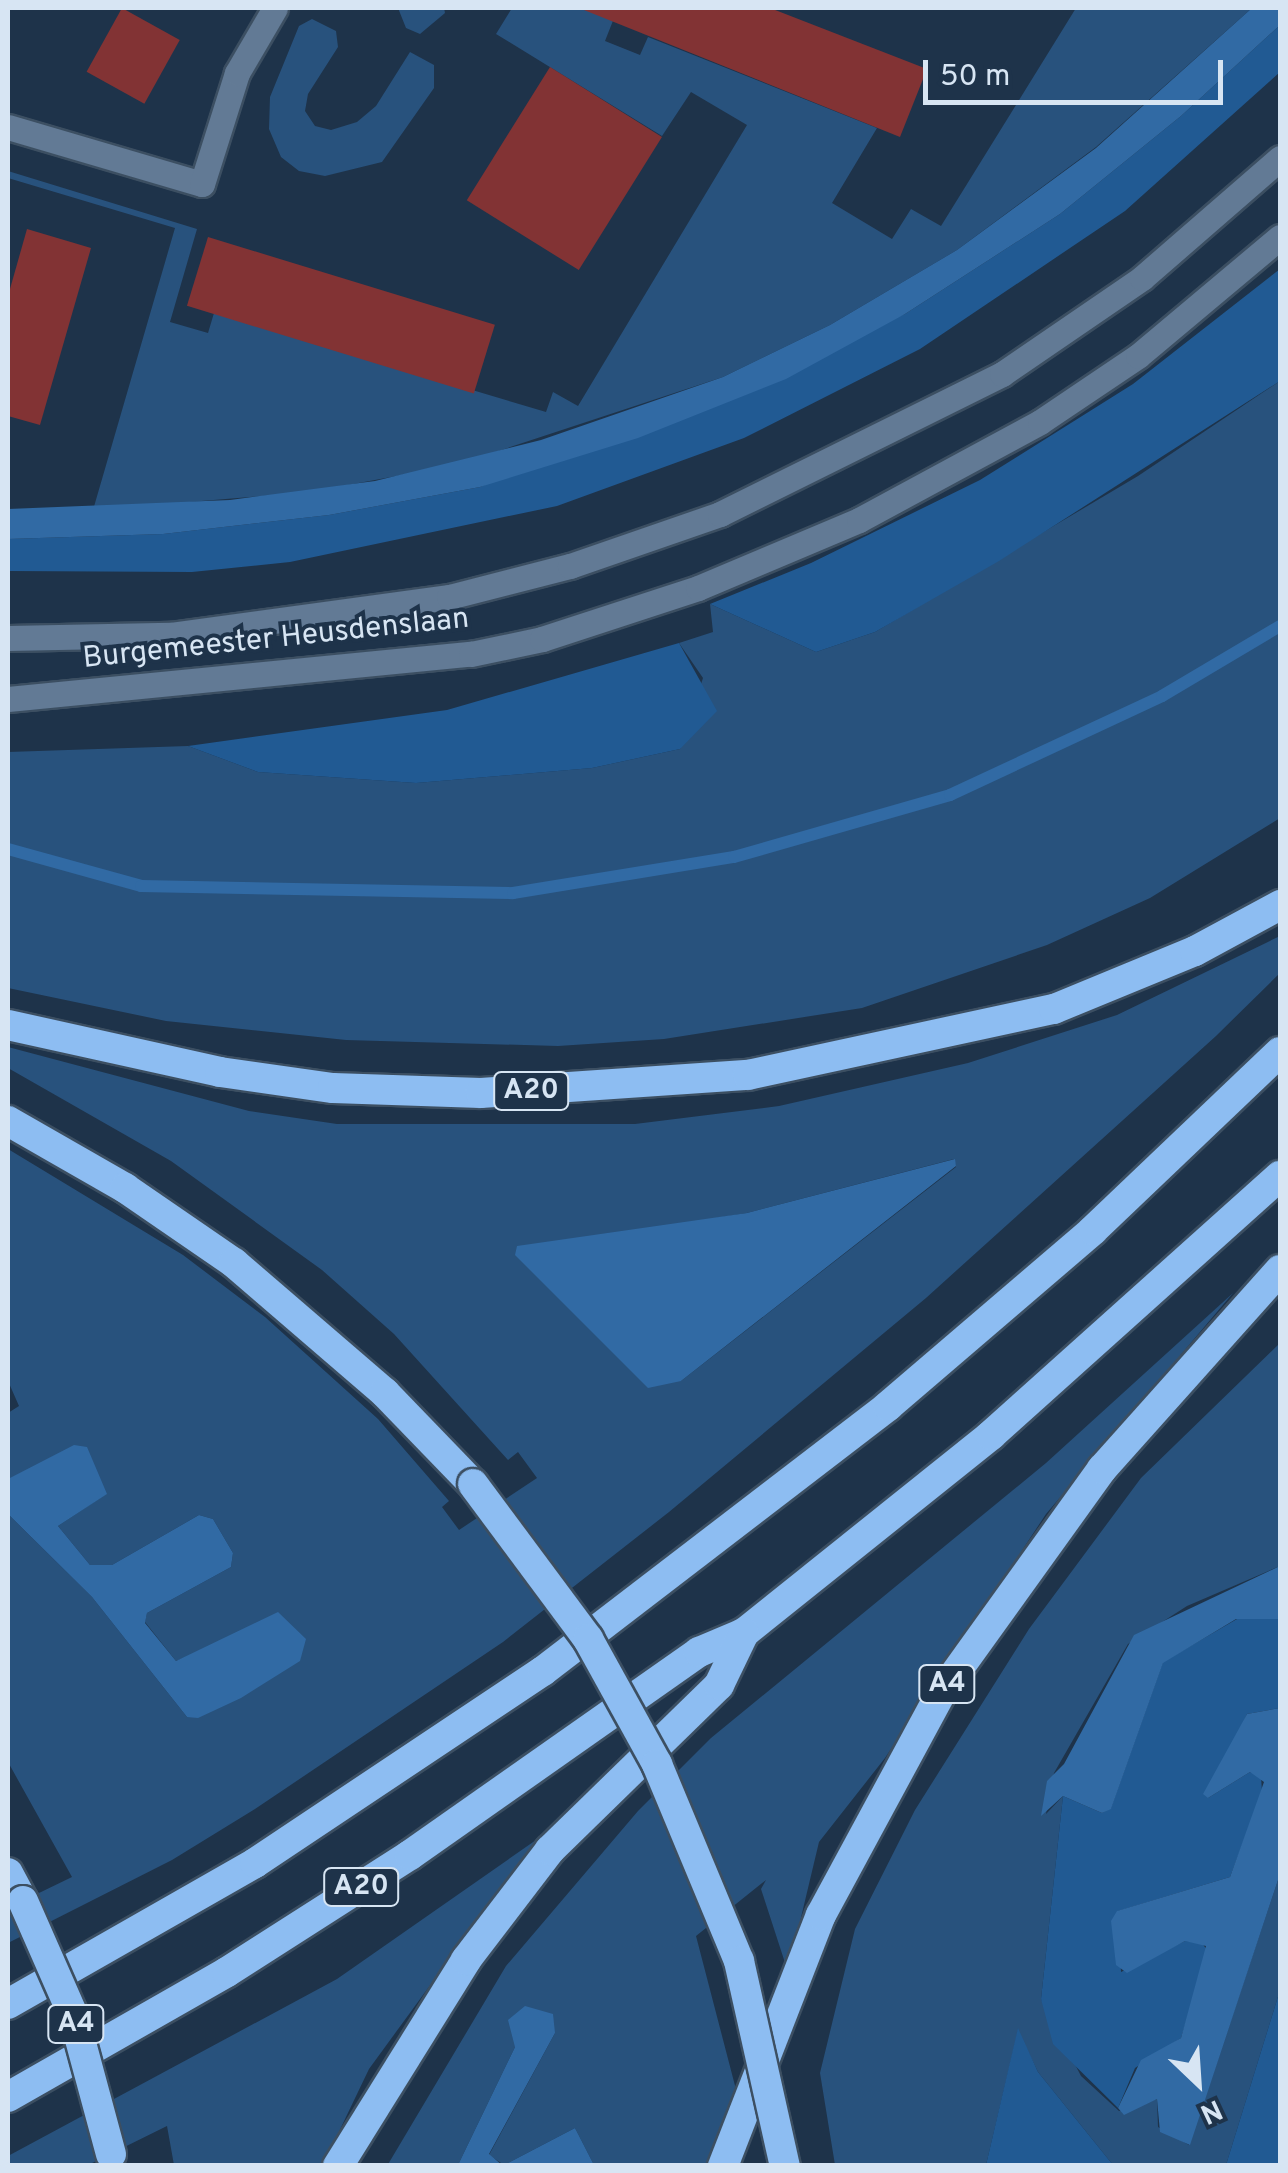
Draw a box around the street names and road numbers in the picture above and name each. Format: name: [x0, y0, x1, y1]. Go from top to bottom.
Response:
street label: Burgemeester Heusdenslaan: [81, 602, 471, 678]
road number: A20: [491, 1068, 571, 1114]
road number: A4: [917, 1661, 977, 1707]
road number: A20: [321, 1864, 401, 1910]
road number: A4: [46, 2001, 106, 2047]

